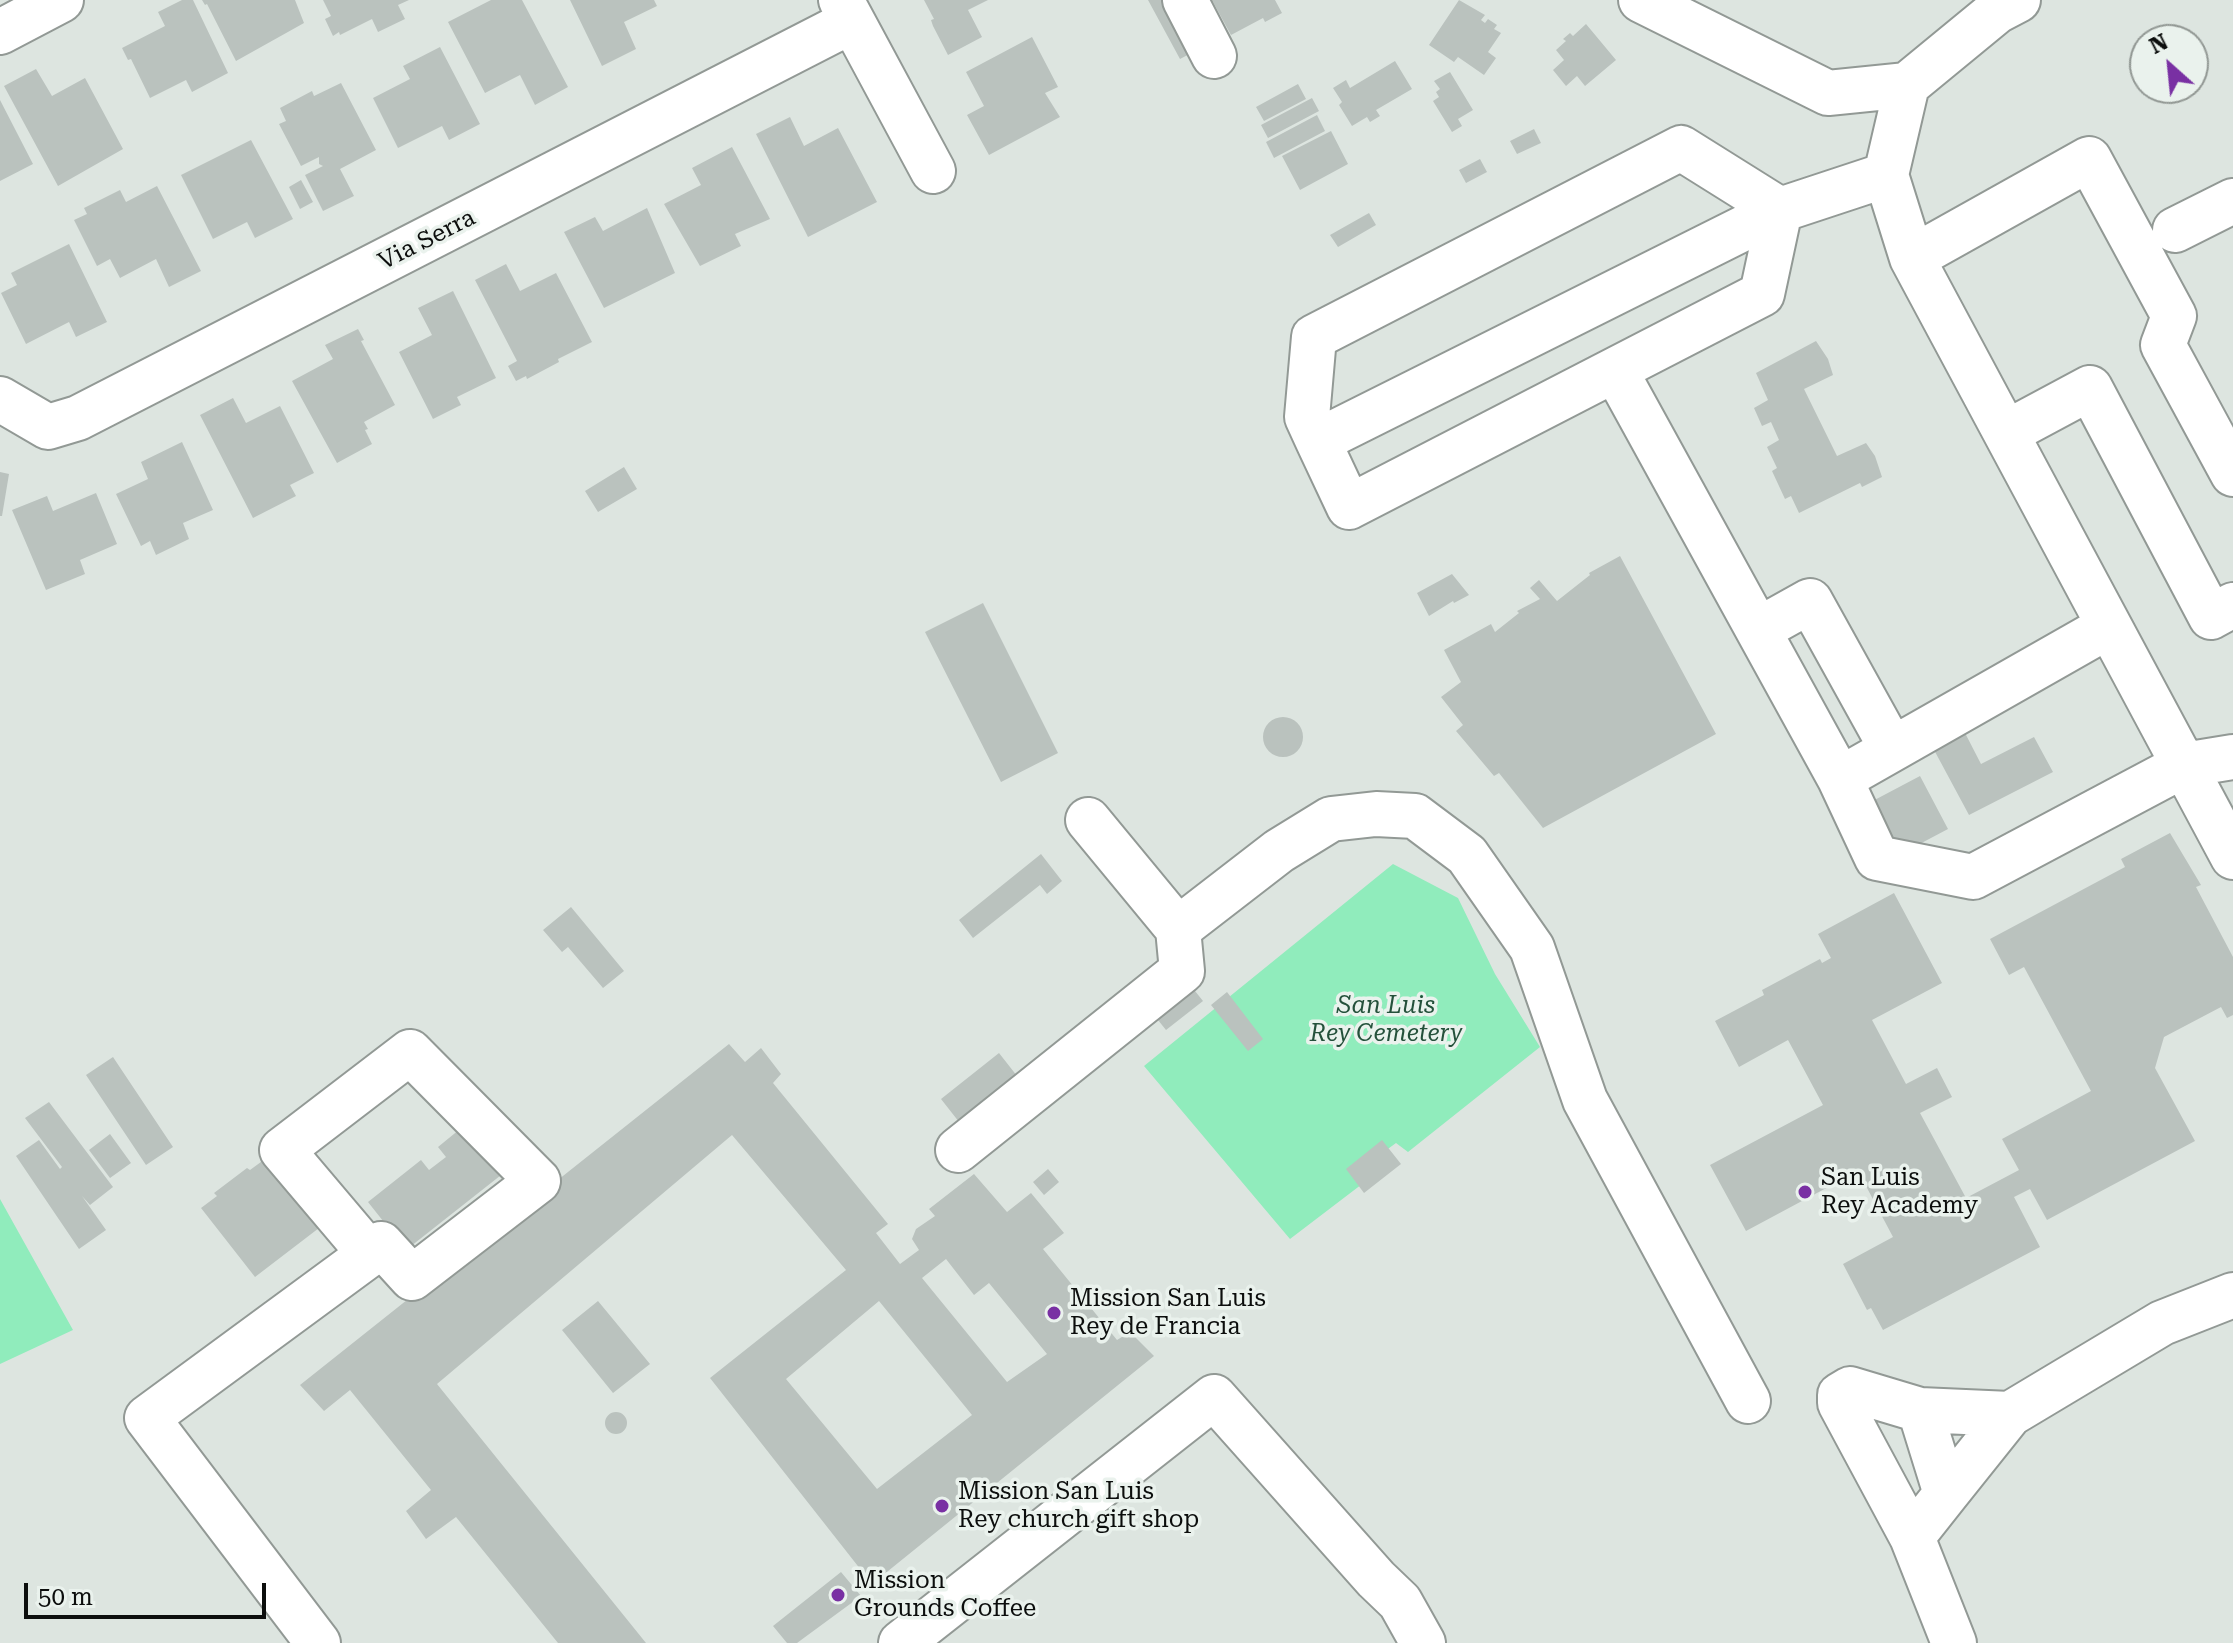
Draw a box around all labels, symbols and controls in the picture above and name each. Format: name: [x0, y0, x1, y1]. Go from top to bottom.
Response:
north arrow: [2129, 24, 2209, 104]
text: N: [2146, 29, 2172, 59]
street label: Via Serra: [374, 203, 480, 277]
park label: San Luis Rey Cemetery: [1310, 992, 1462, 1048]
place label: San Luis Rey Academy: [1821, 1164, 1978, 1220]
marker: San Luis Rey Academy: [1796, 1183, 1814, 1201]
place label: Mission San Luis Rey de Francia: [1070, 1285, 1266, 1341]
marker: Mission San Luis Rey de Francia: [1045, 1304, 1063, 1322]
place label: Mission San Luis Rey church gift shop: [958, 1478, 1199, 1534]
marker: Mission San Luis Rey church gift shop: [933, 1497, 951, 1515]
scale bar: [28, 1567, 270, 1617]
place label: Mission Grounds Coffee: [854, 1567, 1036, 1623]
text: 50 m: [38, 1583, 93, 1611]
marker: Mission Grounds Coffee: [829, 1586, 847, 1604]

